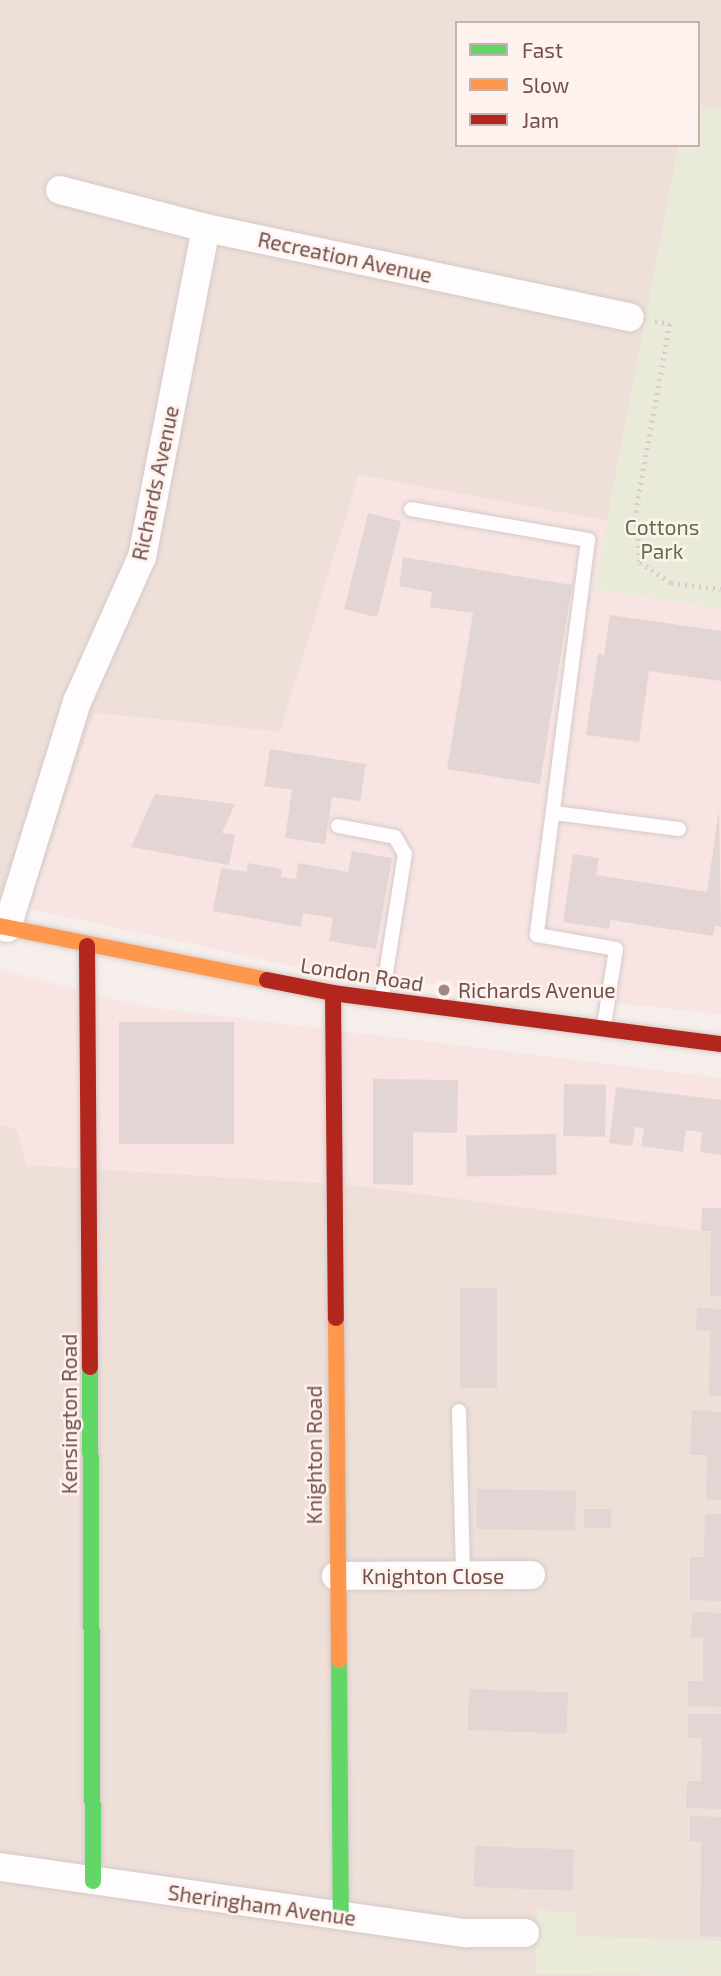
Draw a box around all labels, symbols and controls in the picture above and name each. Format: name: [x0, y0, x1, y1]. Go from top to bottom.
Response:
legend: [455, 21, 700, 147]
text: Fast: [522, 37, 563, 62]
text: Slow: [522, 72, 569, 97]
text: Jam: [522, 107, 559, 132]
street label: Recreation Avenue: [255, 226, 435, 288]
street label: Richards Avenue: [126, 403, 184, 563]
park label: Cottons Park: [625, 514, 699, 564]
street label: London Road: [299, 952, 425, 996]
place label: Richards Avenue: [458, 977, 616, 1003]
marker: Richards Avenue: [436, 982, 452, 998]
street label: Kensington Road: [56, 1334, 82, 1494]
street label: Knighton Road: [301, 1386, 327, 1524]
street label: Knighton Close: [362, 1563, 504, 1589]
street label: Sheringham Avenue: [166, 1879, 358, 1931]

